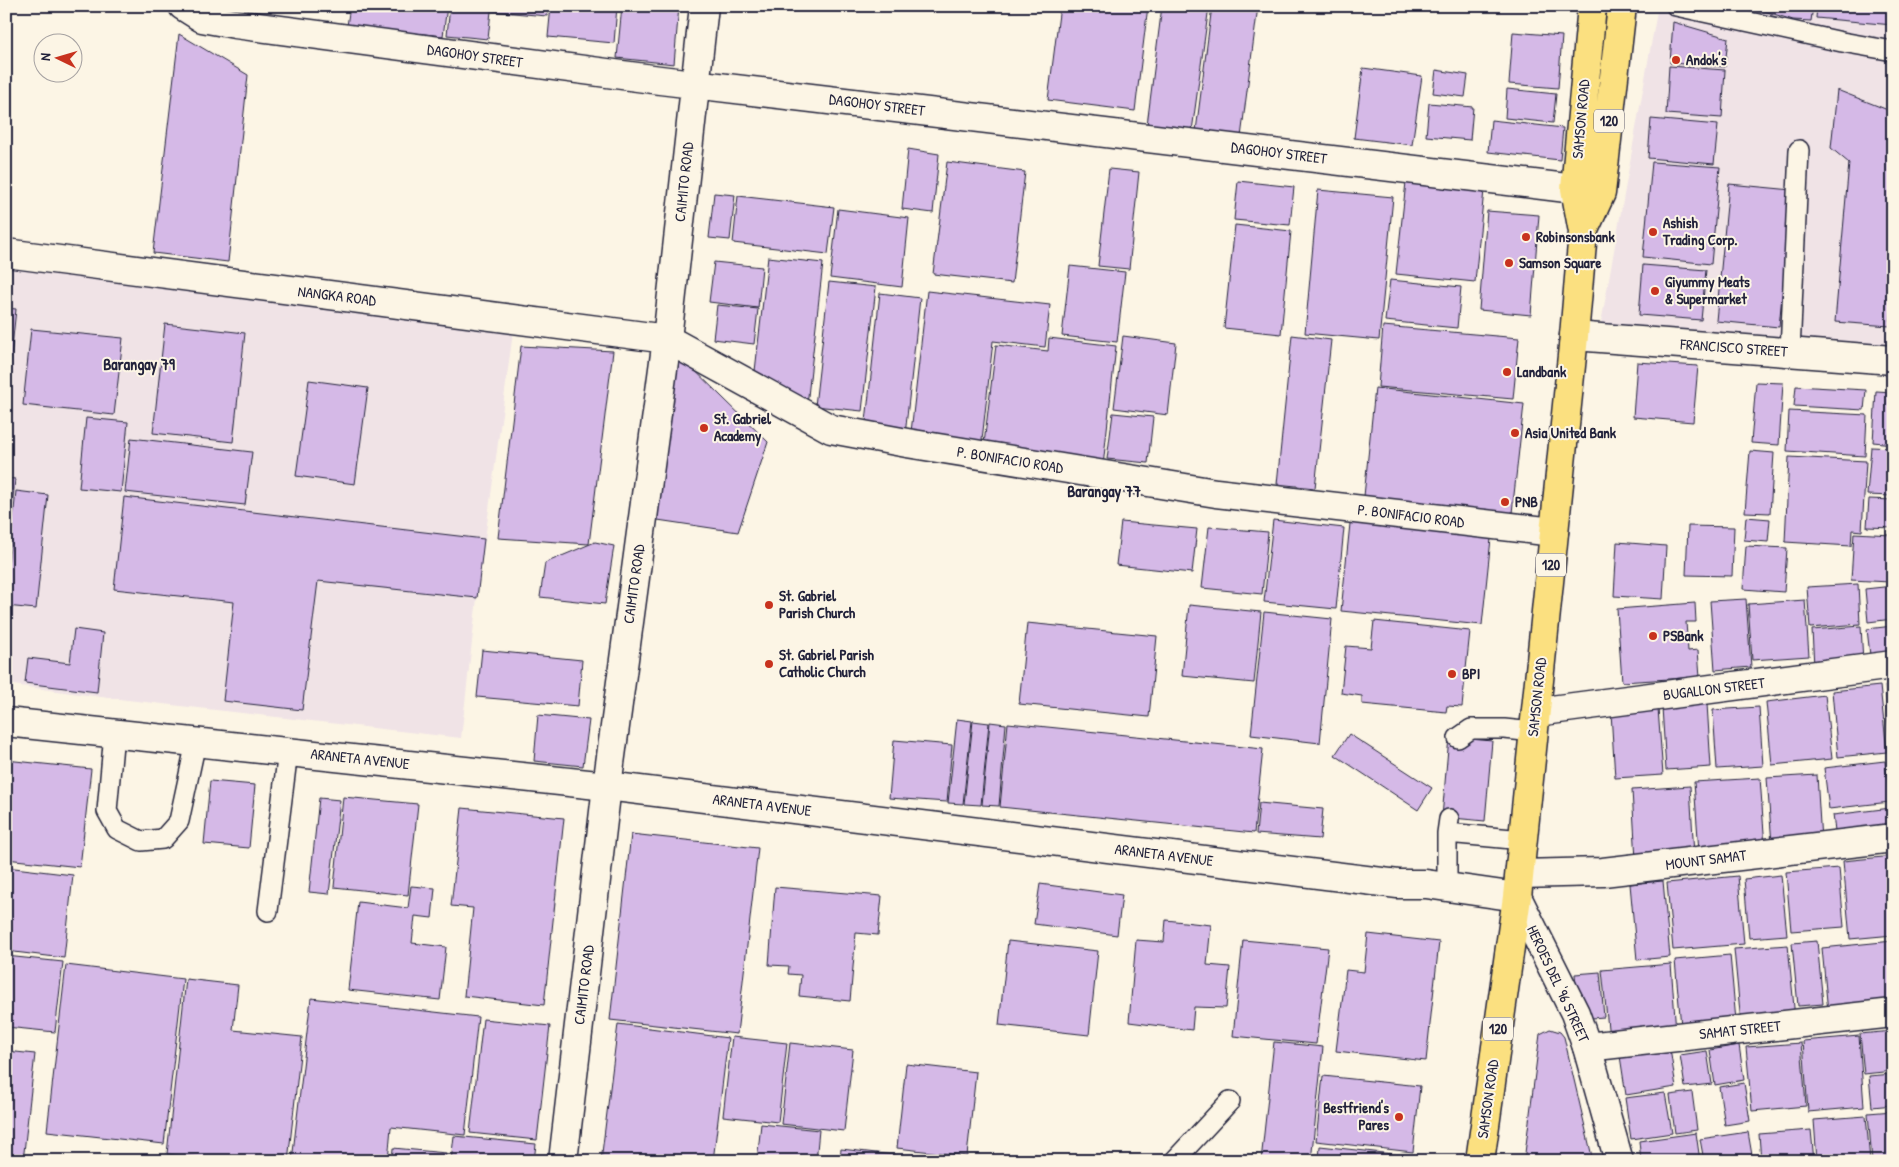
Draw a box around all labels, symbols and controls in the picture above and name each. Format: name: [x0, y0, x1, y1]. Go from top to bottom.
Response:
north arrow: [32, 32, 82, 82]
street label: DAGOHOY STREET: [426, 38, 525, 73]
place label: Andok's: [1686, 49, 1727, 70]
text: N: [35, 52, 54, 61]
marker: Andok's: [1670, 54, 1682, 66]
street label: SAMSON ROAD: [1567, 78, 1594, 159]
street label: DAGOHOY STREET: [828, 88, 927, 121]
road number: 120: [1594, 110, 1624, 132]
street label: DAGOHOY STREET: [1230, 136, 1329, 169]
street label: CAIMITO ROAD: [669, 140, 698, 223]
place label: Ashish Trading Corp.: [1662, 212, 1737, 251]
place label: Robinsonsbank: [1536, 226, 1615, 247]
marker: Ashish Trading Corp.: [1647, 226, 1659, 238]
marker: Robinsonsbank: [1520, 231, 1532, 243]
place label: Samson Square: [1519, 252, 1602, 274]
marker: Samson Square: [1503, 257, 1515, 269]
place label: Giyummy Meats & Supermarket: [1665, 271, 1750, 310]
street label: NANGKA ROAD: [297, 280, 378, 311]
marker: Giyummy Meats & Supermarket: [1649, 285, 1661, 297]
street label: FRANCISCO STREET: [1679, 333, 1789, 362]
district label: Barangay 79: [103, 353, 175, 376]
place label: Landbank: [1517, 361, 1567, 382]
marker: Landbank: [1501, 366, 1513, 378]
place label: St. Gabriel Academy: [714, 408, 772, 447]
marker: St. Gabriel Academy: [698, 422, 710, 434]
place label: Asia United Bank: [1525, 422, 1617, 443]
marker: Asia United Bank: [1509, 427, 1521, 439]
street label: P. BONIFACIO ROAD: [955, 441, 1066, 478]
district label: Barangay 77: [1067, 480, 1141, 503]
place label: PNB: [1515, 491, 1538, 512]
marker: PNB: [1499, 496, 1511, 508]
street label: P. BONIFACIO ROAD: [1356, 499, 1467, 533]
street label: CAIMITO ROAD: [618, 542, 650, 625]
road number: 120: [1536, 554, 1566, 576]
place label: St. Gabriel Parish Church: [779, 585, 856, 623]
marker: St. Gabriel Parish Church: [763, 599, 775, 611]
place label: PSBank: [1663, 625, 1704, 646]
marker: PSBank: [1647, 630, 1659, 642]
place label: St. Gabriel Parish Catholic Church: [779, 644, 875, 682]
street label: SAMSON ROAD: [1522, 656, 1551, 738]
marker: St. Gabriel Parish Catholic Church: [763, 658, 775, 670]
place label: BPI: [1462, 663, 1480, 684]
marker: BPI: [1446, 668, 1458, 680]
street label: BUGALLON STREET: [1662, 672, 1767, 705]
street label: ARANETA AVENUE: [310, 743, 411, 774]
street label: ARANETA AVENUE: [712, 788, 813, 821]
street label: ARANETA AVENUE: [1114, 838, 1215, 871]
street label: MOUNT SAMAT: [1664, 844, 1749, 875]
street label: HEROES DEL '96 STREET: [1522, 922, 1595, 1047]
street label: CAIMITO ROAD: [568, 943, 599, 1026]
street label: SAMAT STREET: [1698, 1015, 1783, 1044]
road number: 120: [1483, 1018, 1513, 1040]
street label: SAMSON ROAD: [1472, 1057, 1504, 1140]
place label: Bestfriend's Pares: [1323, 1097, 1389, 1135]
marker: Bestfriend's Pares: [1393, 1111, 1405, 1123]

